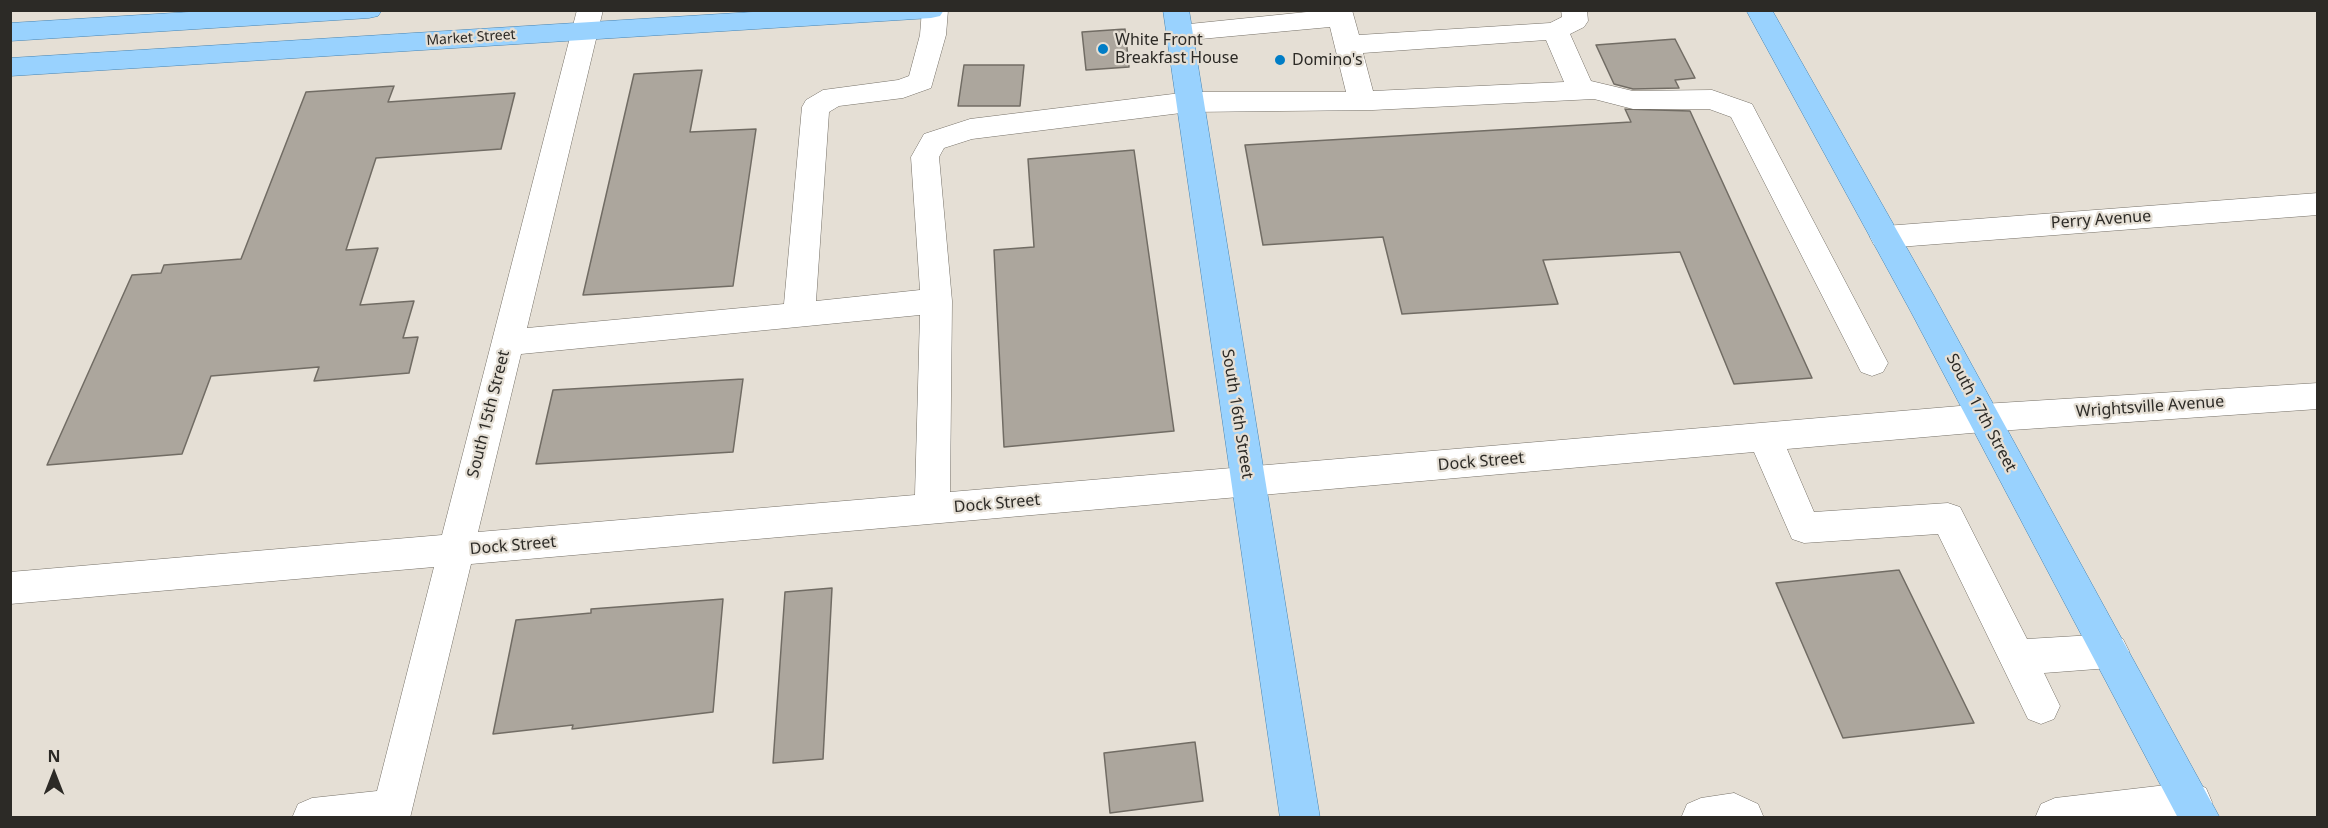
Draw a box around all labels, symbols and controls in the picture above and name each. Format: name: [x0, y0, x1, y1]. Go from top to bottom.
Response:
street label: Market Street: [426, 26, 516, 50]
place label: White Front Breakfast House: [1115, 30, 1238, 68]
marker: White Front Breakfast House: [1096, 42, 1110, 56]
place label: Domino's: [1292, 50, 1363, 70]
marker: Domino's: [1273, 53, 1287, 67]
street label: Perry Avenue: [2050, 207, 2152, 233]
street label: South 15th Street: [464, 348, 514, 480]
street label: South 16th Street: [1217, 348, 1257, 480]
street label: South 17th Street: [1942, 351, 2020, 475]
street label: Wrightsville Avenue: [2075, 392, 2225, 422]
street label: Dock Street: [1437, 449, 1525, 475]
street label: Dock Street: [953, 491, 1041, 517]
street label: Dock Street: [469, 533, 557, 559]
north arrow: [24, 744, 84, 804]
text: N: [47, 745, 61, 767]

